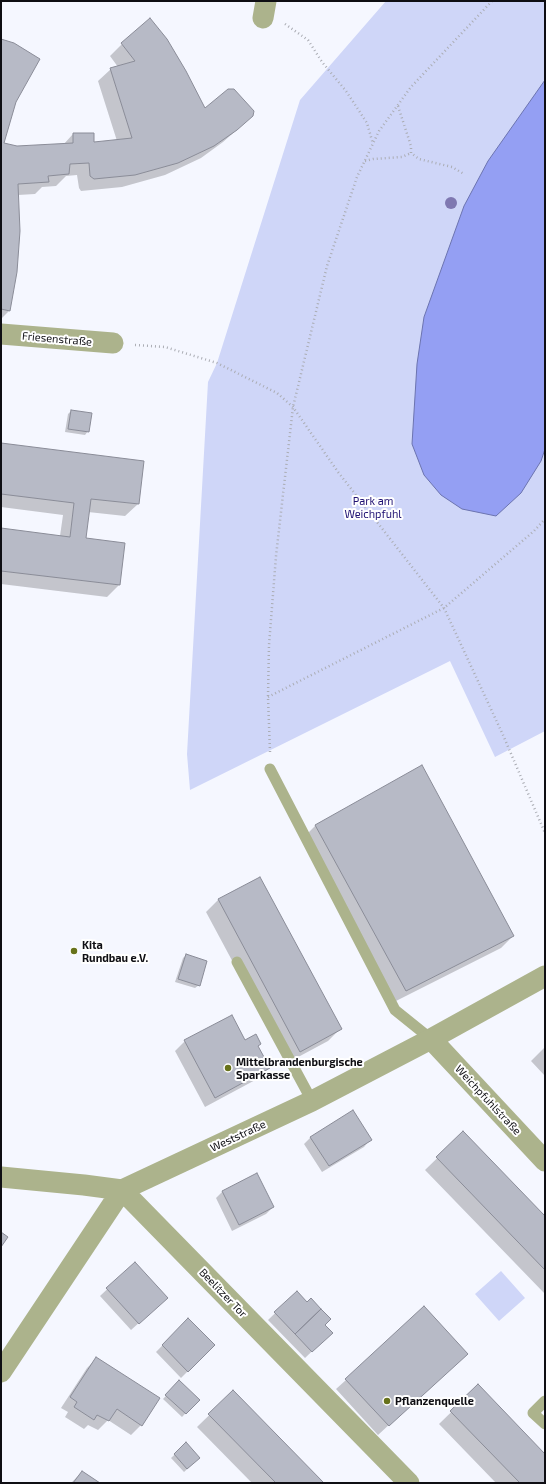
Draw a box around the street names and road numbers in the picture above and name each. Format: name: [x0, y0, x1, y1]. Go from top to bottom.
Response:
street label: Friesenstraße: [21, 329, 93, 349]
street label: Weichpfuhlstraße: [452, 1062, 524, 1138]
street label: Weststraße: [208, 1117, 268, 1155]
street label: Beelitzer Tor: [196, 1266, 250, 1320]

